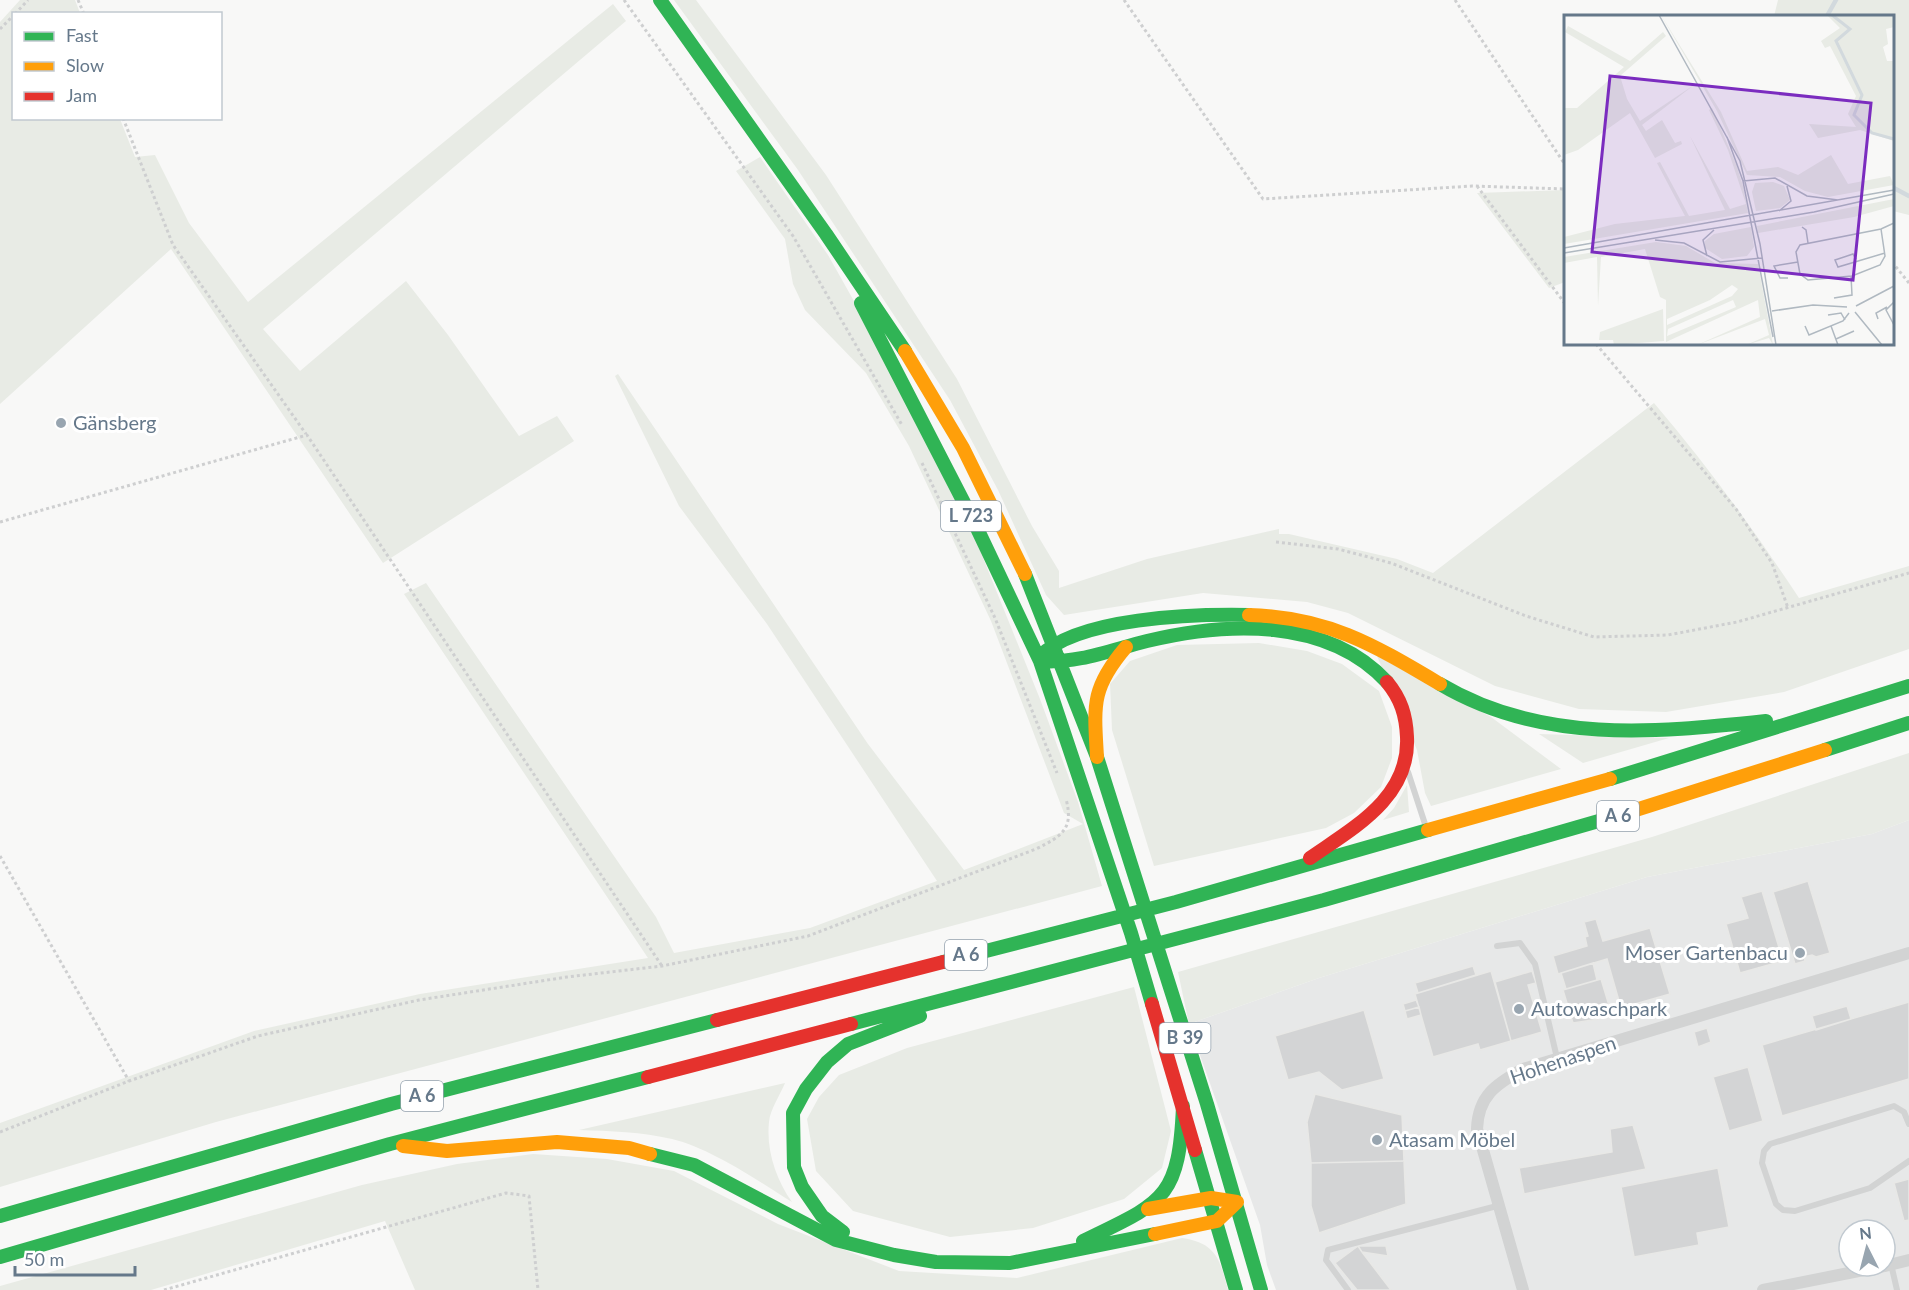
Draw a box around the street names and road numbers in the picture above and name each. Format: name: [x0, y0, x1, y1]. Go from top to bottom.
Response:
road number: L 723: [941, 501, 1001, 531]
road number: A 6: [1597, 801, 1639, 831]
road number: A 6: [945, 940, 987, 970]
road number: B 39: [1160, 1023, 1210, 1053]
street label: Hohenaspen: [1506, 1030, 1619, 1088]
road number: A 6: [401, 1081, 443, 1111]

